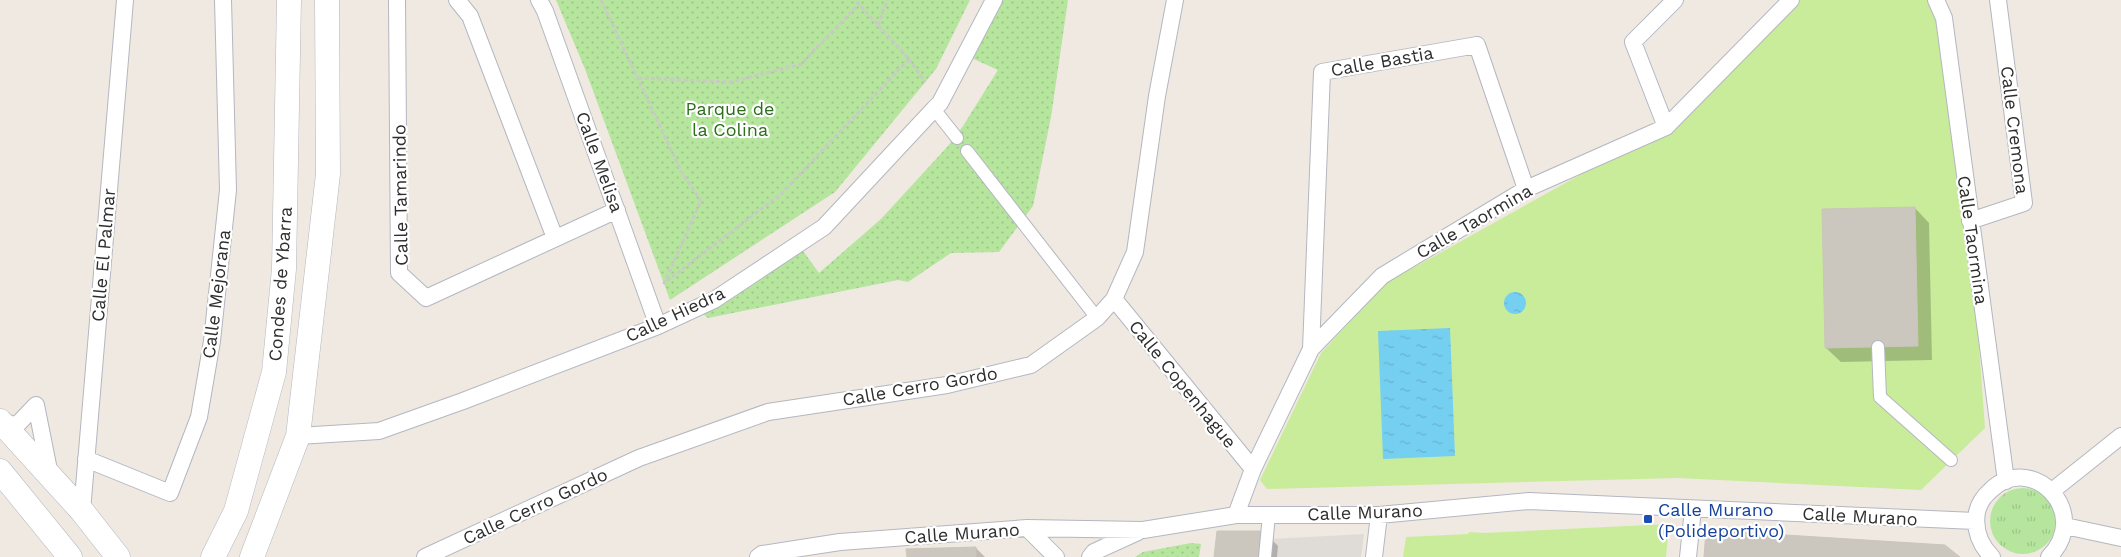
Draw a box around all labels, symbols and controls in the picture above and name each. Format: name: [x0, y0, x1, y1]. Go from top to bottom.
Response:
street label: Calle Bastia: [1329, 42, 1435, 80]
street label: Calle Cremona: [1997, 65, 2033, 195]
park label: Parque de la Colina: [686, 98, 774, 140]
street label: Calle Melisa: [572, 109, 628, 215]
street label: Calle Tamarindo: [388, 124, 412, 266]
street label: Calle Taormina: [1954, 174, 1992, 306]
street label: Calle Taormina: [1412, 179, 1536, 263]
street label: Calle El Palmar: [87, 187, 119, 323]
street label: Condes de Ybarra: [264, 206, 296, 362]
street label: Calle Mejorana: [198, 228, 234, 360]
street label: Calle Hiedra: [622, 282, 728, 346]
street label: Calle Copenhague: [1125, 316, 1241, 452]
street label: Calle Cerro Gordo: [841, 362, 999, 410]
street label: Calle Cerro Gordo: [459, 463, 611, 549]
street label: Calle Murano: [1307, 499, 1423, 525]
place label: Calle Murano (Polideportivo): [1658, 499, 1784, 541]
street label: Calle Murano: [1802, 502, 1918, 530]
marker: Calle Murano (Polideportivo): [1642, 513, 1654, 525]
street label: Calle Murano: [904, 518, 1020, 548]

